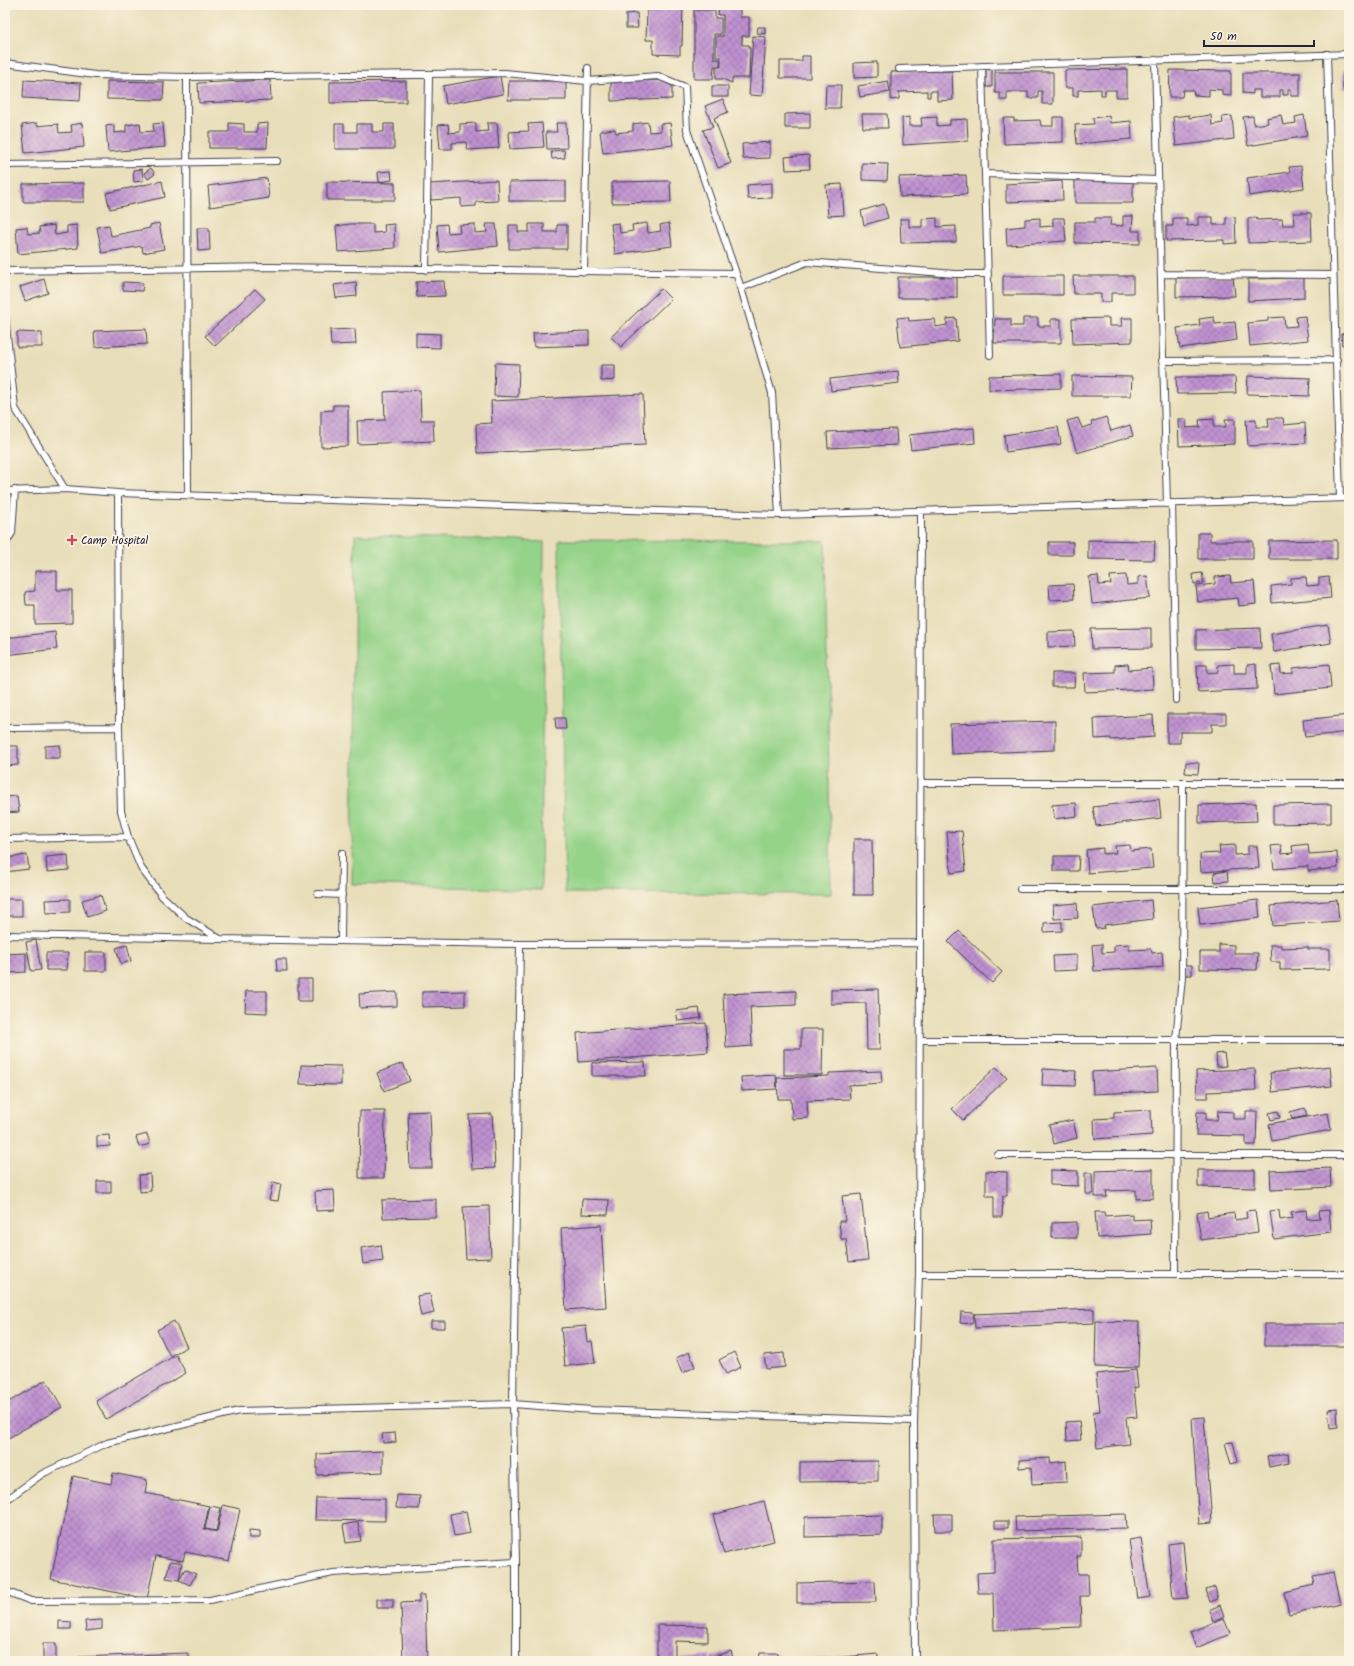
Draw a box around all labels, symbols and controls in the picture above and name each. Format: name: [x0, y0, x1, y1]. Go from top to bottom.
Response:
scale bar: [1204, 22, 1314, 48]
text: 50 m: [1210, 27, 1237, 46]
place label: Camp Hospital: [81, 532, 149, 550]
marker: Camp Hospital: [66, 534, 78, 546]

